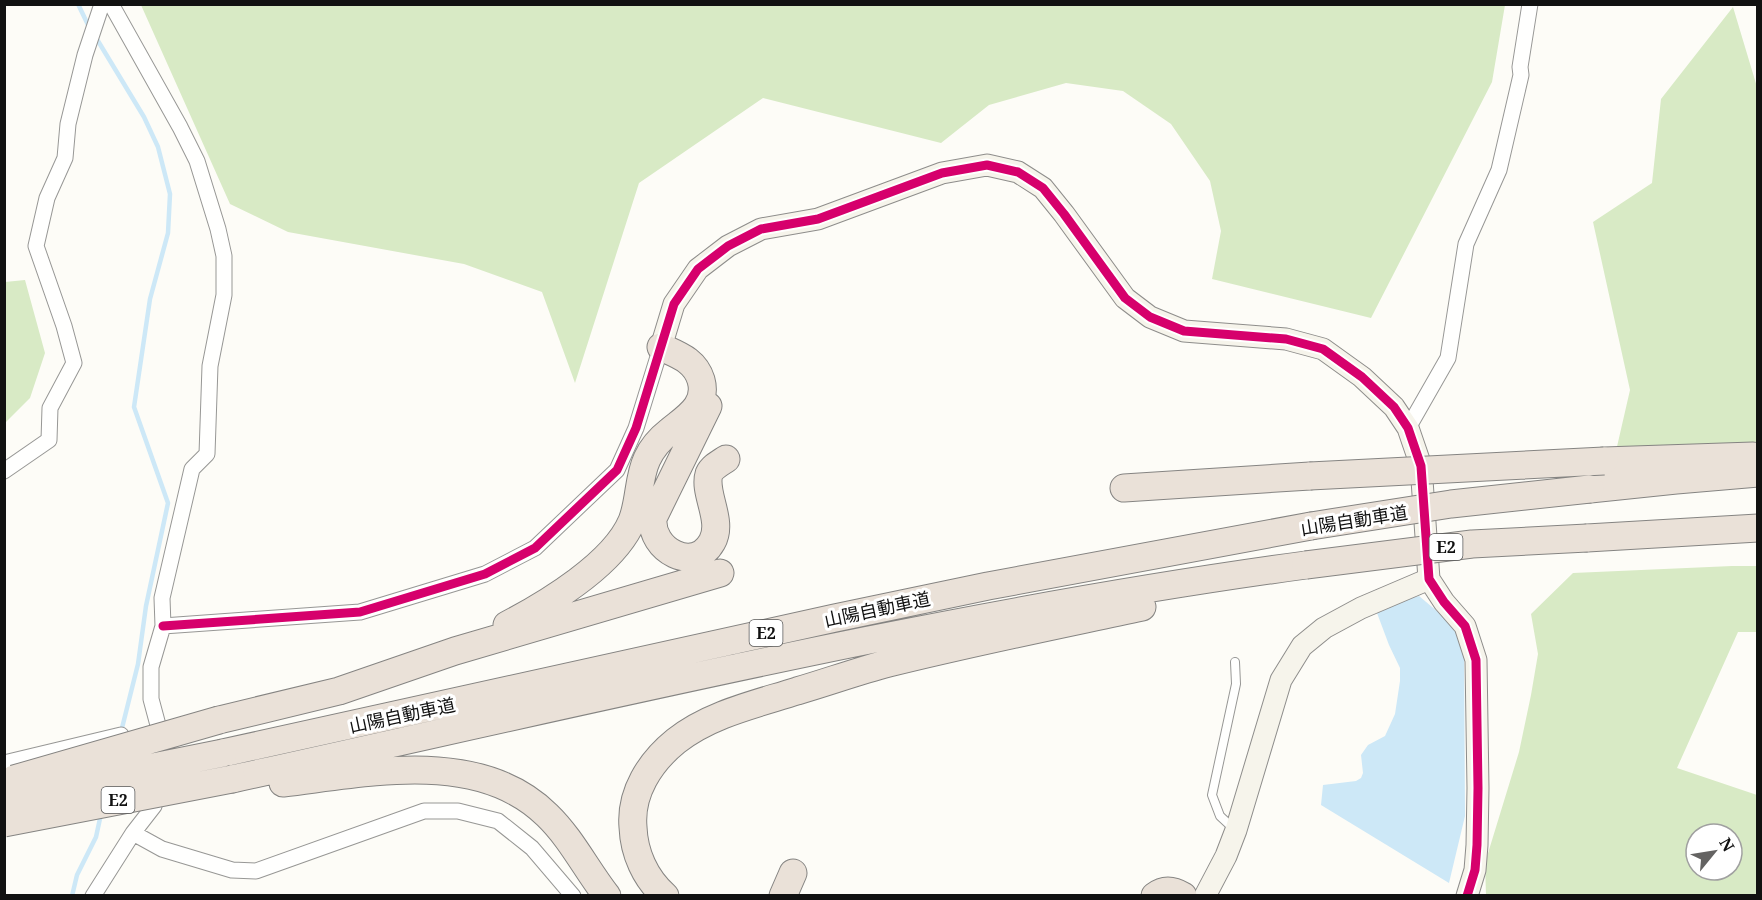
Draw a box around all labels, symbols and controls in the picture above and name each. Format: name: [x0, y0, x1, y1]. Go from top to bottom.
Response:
street label: 山陽自動車道: [1299, 500, 1409, 540]
road number: E2: [1430, 534, 1462, 560]
street label: 山陽自動車道: [822, 586, 932, 632]
road number: E2: [750, 620, 783, 646]
street label: 山陽自動車道: [347, 692, 457, 738]
road number: E2: [102, 787, 134, 813]
north arrow: [1684, 822, 1744, 882]
text: N: [1714, 834, 1740, 856]

